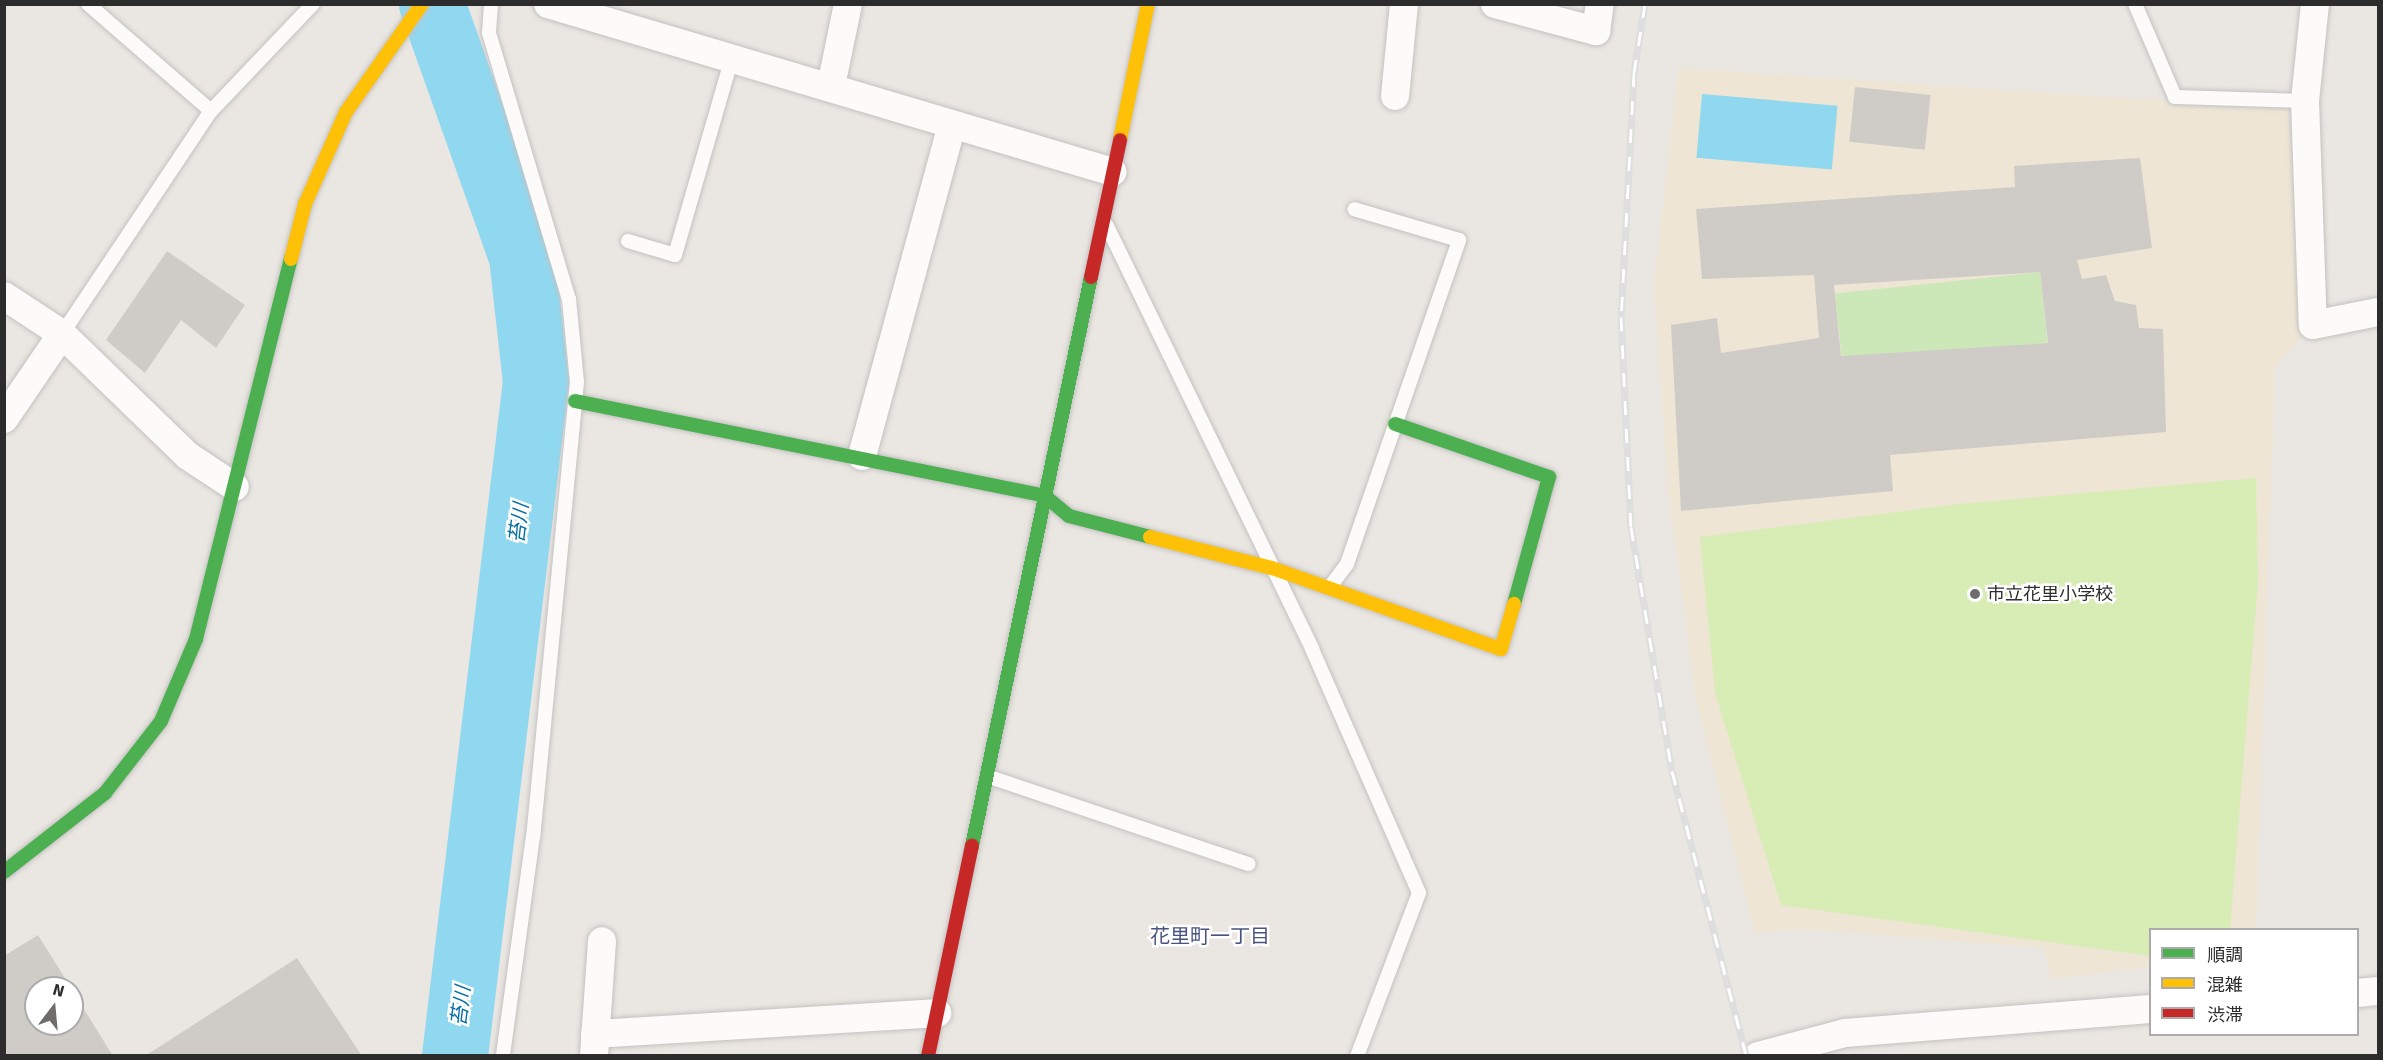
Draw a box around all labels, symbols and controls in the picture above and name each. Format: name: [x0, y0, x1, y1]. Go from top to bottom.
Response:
water label: 苔川: [505, 502, 533, 544]
place label: 市立花里小学校: [1987, 583, 2113, 605]
marker: 市立花里小学校: [1968, 587, 1982, 601]
district label: 花里町一丁目: [1150, 924, 1270, 948]
legend: [2149, 928, 2359, 1036]
text: 順調: [2207, 944, 2243, 966]
text: 混雑: [2207, 974, 2243, 996]
north arrow: [24, 976, 84, 1036]
text: N: [50, 979, 67, 1002]
water label: 苔川: [447, 985, 475, 1027]
text: 渋滞: [2207, 1004, 2243, 1026]

